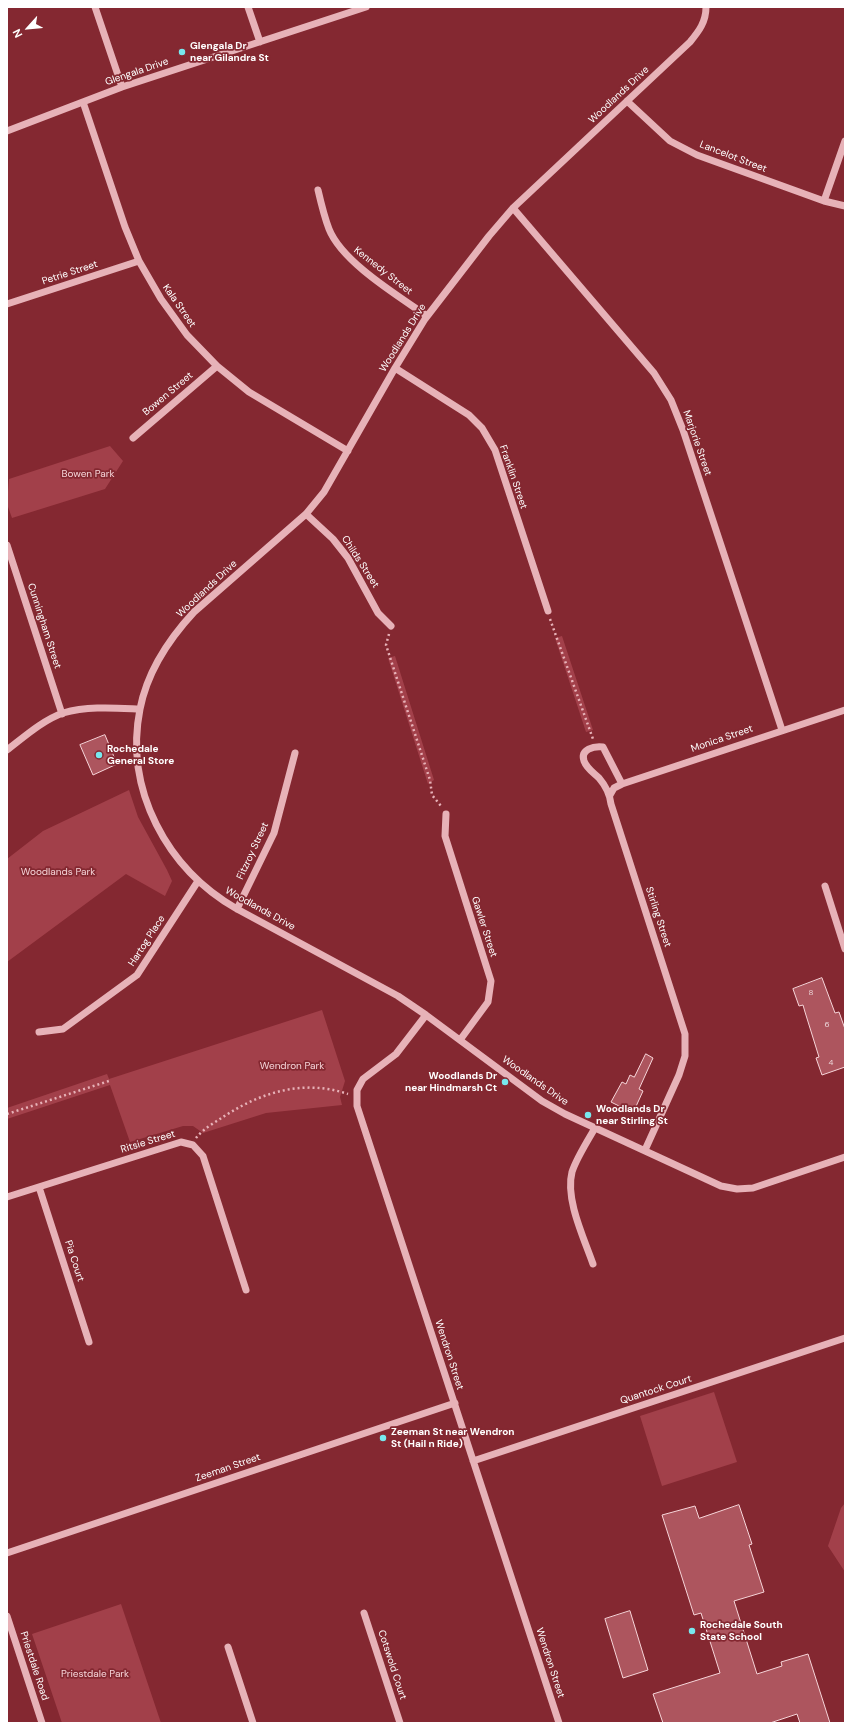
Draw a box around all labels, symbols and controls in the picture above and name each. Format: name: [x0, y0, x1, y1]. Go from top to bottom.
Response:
north arrow: [8, 8, 48, 48]
text: N: [9, 27, 25, 40]
place label: Glengala Dr near Gilandra St: [190, 40, 269, 64]
marker: Glengala Dr near Gilandra St: [177, 47, 187, 57]
street label: Glengala Drive: [104, 56, 170, 88]
street label: Woodlands Drive: [586, 64, 652, 126]
street label: Lancelot Street: [698, 139, 768, 175]
street label: Kennedy Street: [351, 244, 415, 298]
street label: Petrie Street: [41, 258, 99, 288]
street label: Kala Street: [160, 282, 198, 330]
street label: Woodlands Drive: [377, 302, 429, 374]
street label: Bowen Street: [141, 370, 195, 418]
street label: Marjorie Street: [680, 409, 714, 477]
street label: Franklin Street: [496, 444, 530, 510]
park label: Bowen Park: [61, 468, 115, 480]
street label: Childs Street: [339, 534, 381, 590]
street label: Woodlands Drive: [174, 558, 240, 620]
street label: Cunningham Street: [25, 582, 63, 670]
street label: Monica Street: [689, 723, 755, 755]
place label: Rochedale General Store: [107, 743, 174, 766]
marker: Rochedale General Store: [94, 750, 104, 760]
street label: Fitzroy Street: [234, 820, 272, 882]
park label: Woodlands Park: [21, 866, 95, 878]
street label: Woodlands Drive: [223, 885, 297, 933]
street label: Stirling Street: [643, 885, 673, 949]
street label: Gawler Street: [469, 895, 499, 959]
street label: Hartog Place: [126, 913, 168, 969]
house number: 8: [809, 988, 813, 998]
house number: 6: [824, 1020, 830, 1030]
street label: Woodlands Drive: [499, 1054, 571, 1108]
house number: 4: [829, 1058, 833, 1068]
park label: Wendron Park: [260, 1060, 324, 1072]
place label: Woodlands Dr near Hindmarsh Ct: [405, 1070, 497, 1094]
marker: Woodlands Dr near Hindmarsh Ct: [500, 1077, 510, 1087]
place label: Woodlands Dr near Stirling St: [596, 1103, 668, 1126]
marker: Woodlands Dr near Stirling St: [583, 1110, 593, 1120]
street label: Ritsie Street: [119, 1128, 177, 1156]
street label: Pia Court: [62, 1239, 86, 1283]
street label: Wendron Street: [432, 1318, 466, 1392]
street label: Quantock Court: [619, 1373, 693, 1407]
place label: Zeeman St near Wendron St (Hail n Ride): [391, 1426, 514, 1450]
marker: Zeeman St near Wendron St (Hail n Ride): [378, 1433, 388, 1443]
street label: Zeeman Street: [194, 1451, 262, 1485]
place label: Rochedale South State School: [700, 1619, 783, 1642]
street label: Wendron Street: [533, 1626, 567, 1700]
marker: Rochedale South State School: [687, 1626, 697, 1636]
street label: Cotswold Court: [375, 1629, 409, 1701]
street label: Priestdale Road: [17, 1630, 51, 1702]
park label: Priestdale Park: [61, 1668, 129, 1680]

